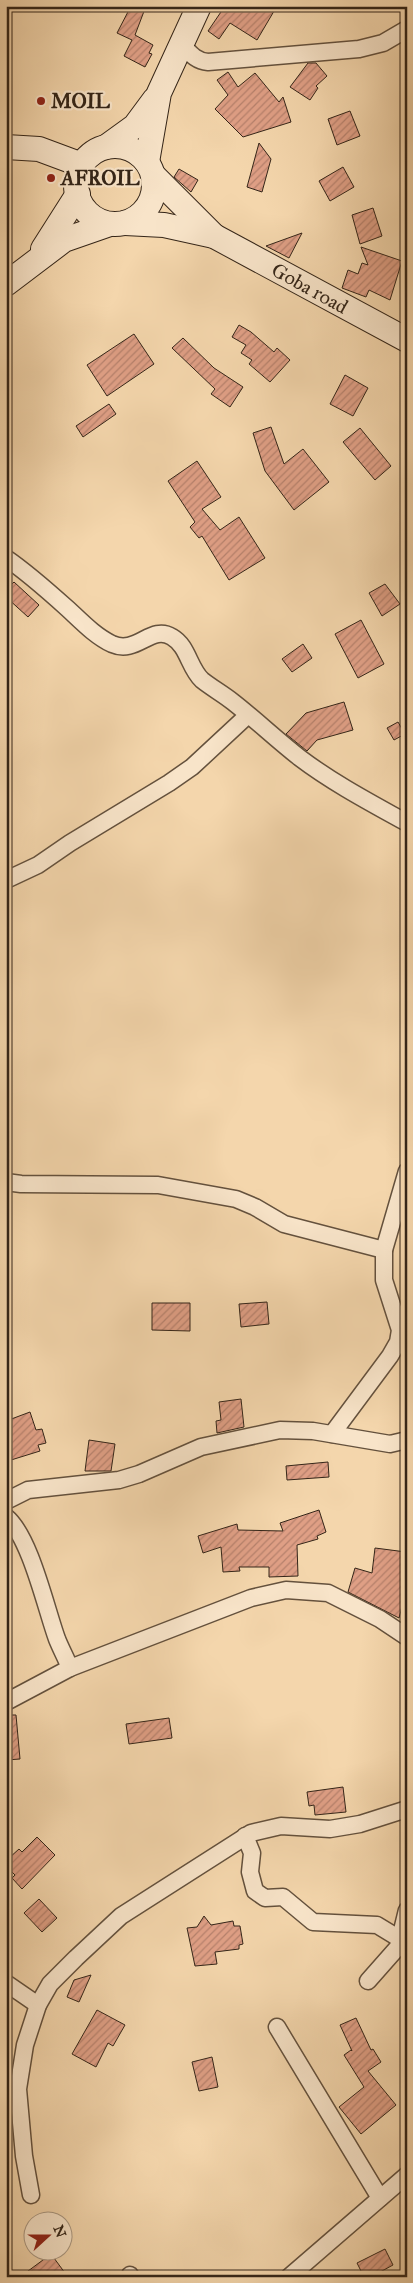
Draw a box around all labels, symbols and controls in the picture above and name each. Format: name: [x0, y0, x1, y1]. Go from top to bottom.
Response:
place label: MOIL: [51, 89, 110, 113]
marker: MOIL: [35, 95, 47, 107]
place label: AFROIL: [59, 166, 140, 190]
marker: AFROIL: [45, 172, 57, 184]
street label: Goba road: [268, 257, 352, 319]
north arrow: [22, 2210, 72, 2260]
text: N: [50, 2223, 70, 2240]

